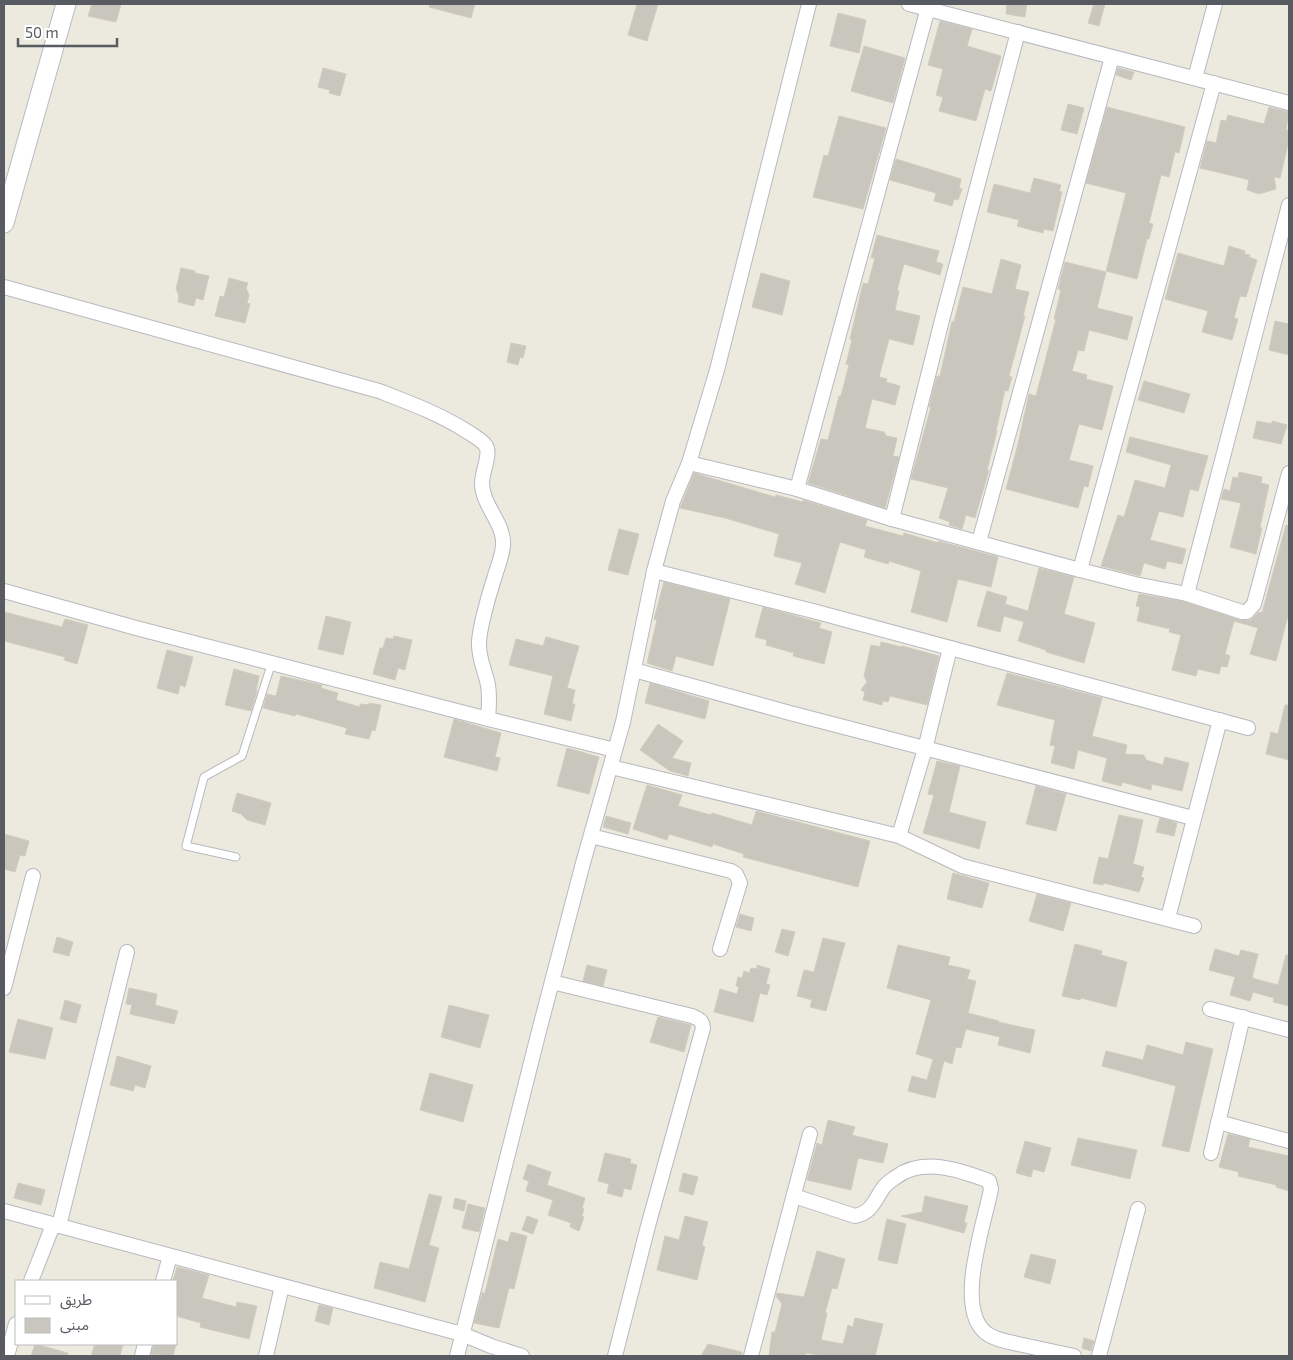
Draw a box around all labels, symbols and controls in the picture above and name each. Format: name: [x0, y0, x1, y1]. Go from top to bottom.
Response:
scale bar: [18, 15, 116, 47]
text: 50 m: [25, 23, 59, 41]
legend: [15, 1280, 178, 1345]
text: طريق: [60, 1290, 92, 1310]
text: مبنى: [60, 1315, 89, 1334]

